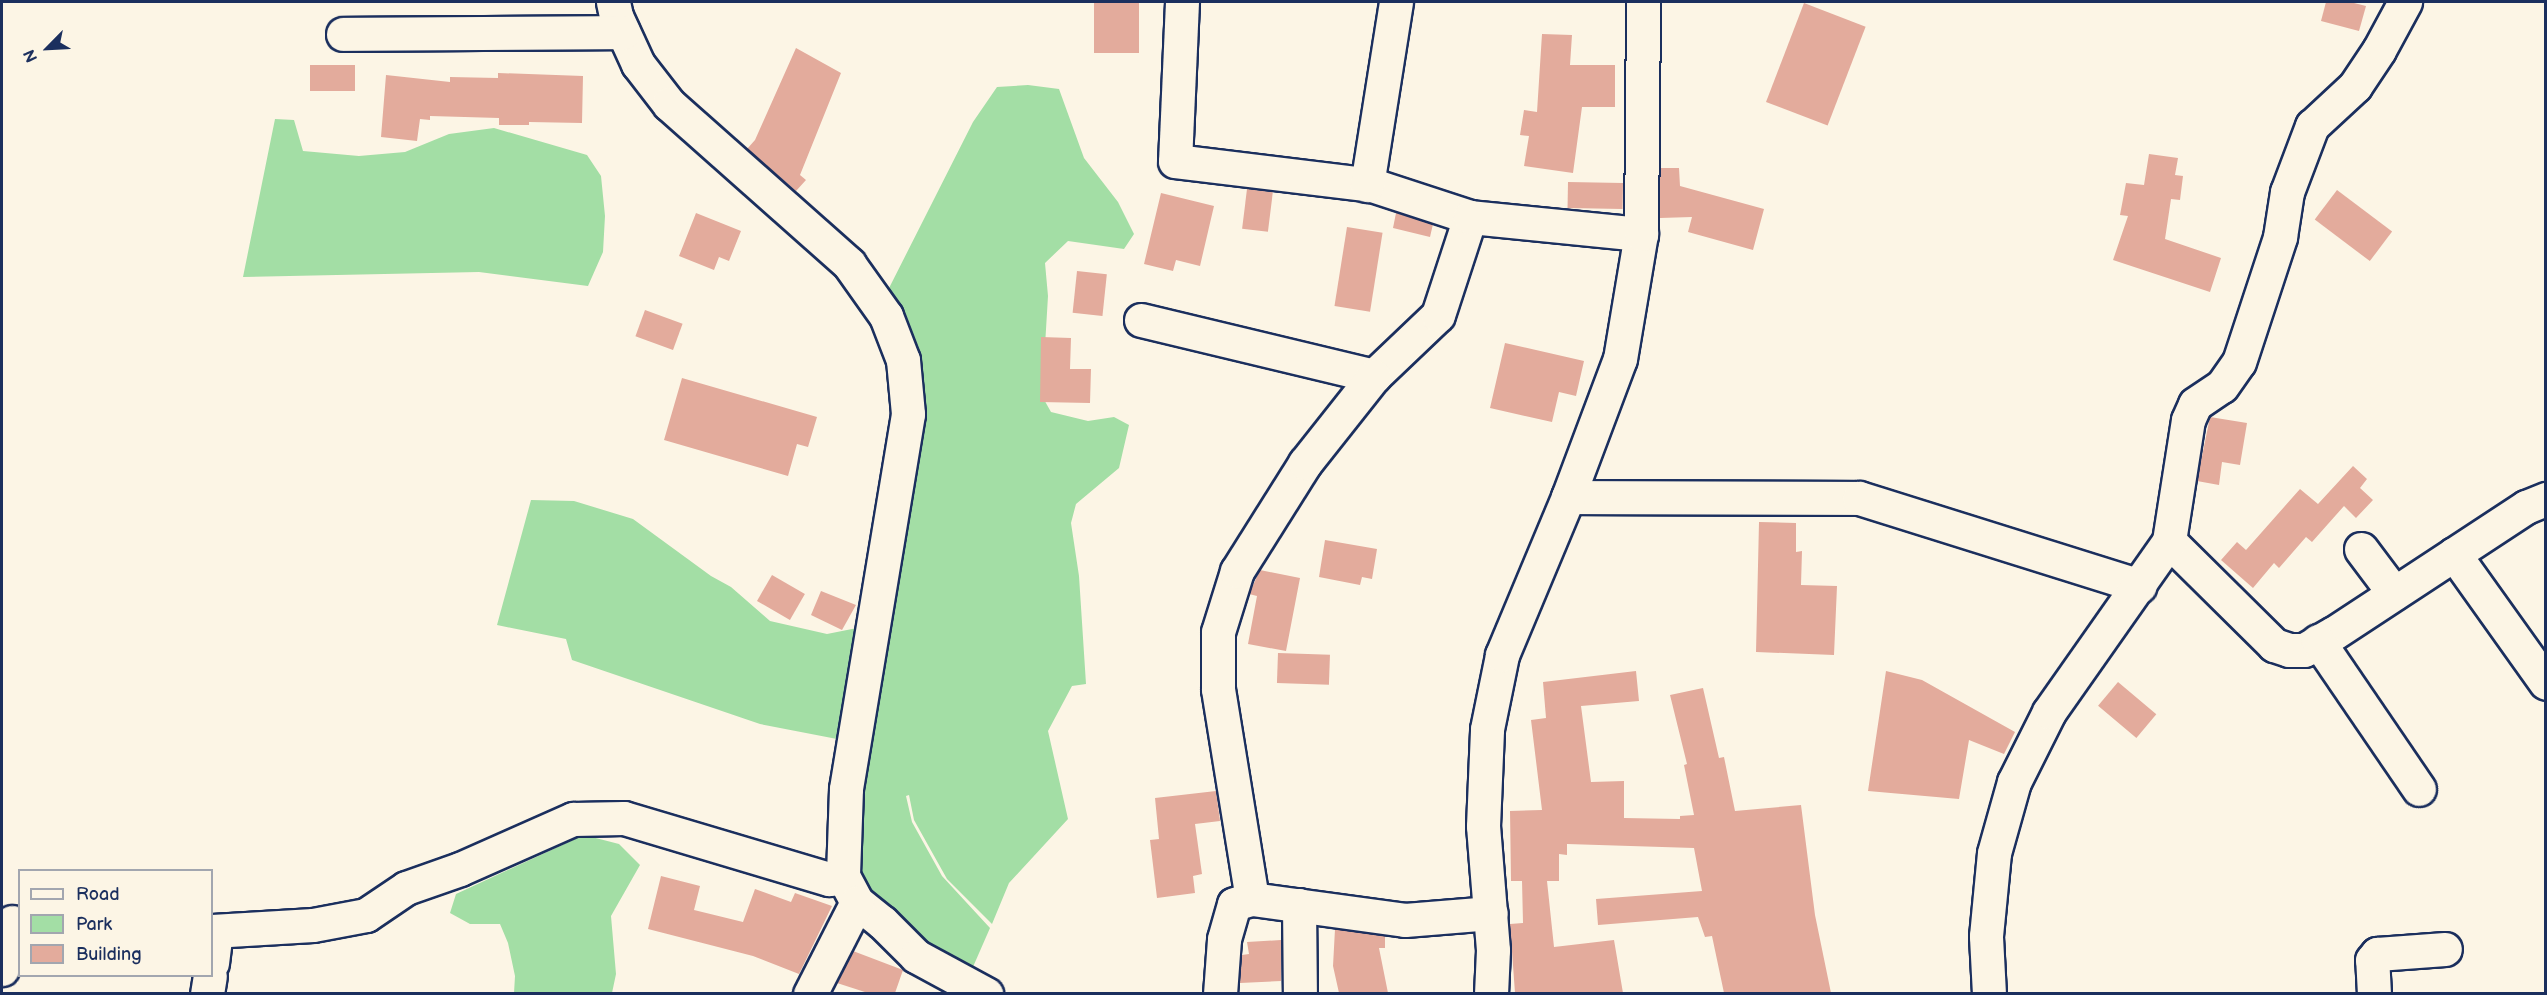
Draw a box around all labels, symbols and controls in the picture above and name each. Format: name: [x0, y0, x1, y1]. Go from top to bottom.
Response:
north arrow: [18, 18, 78, 78]
text: N: [20, 46, 42, 65]
legend: [18, 869, 213, 977]
text: Road: [76, 884, 120, 905]
text: Park: [76, 914, 112, 935]
text: Building: [76, 944, 142, 965]

